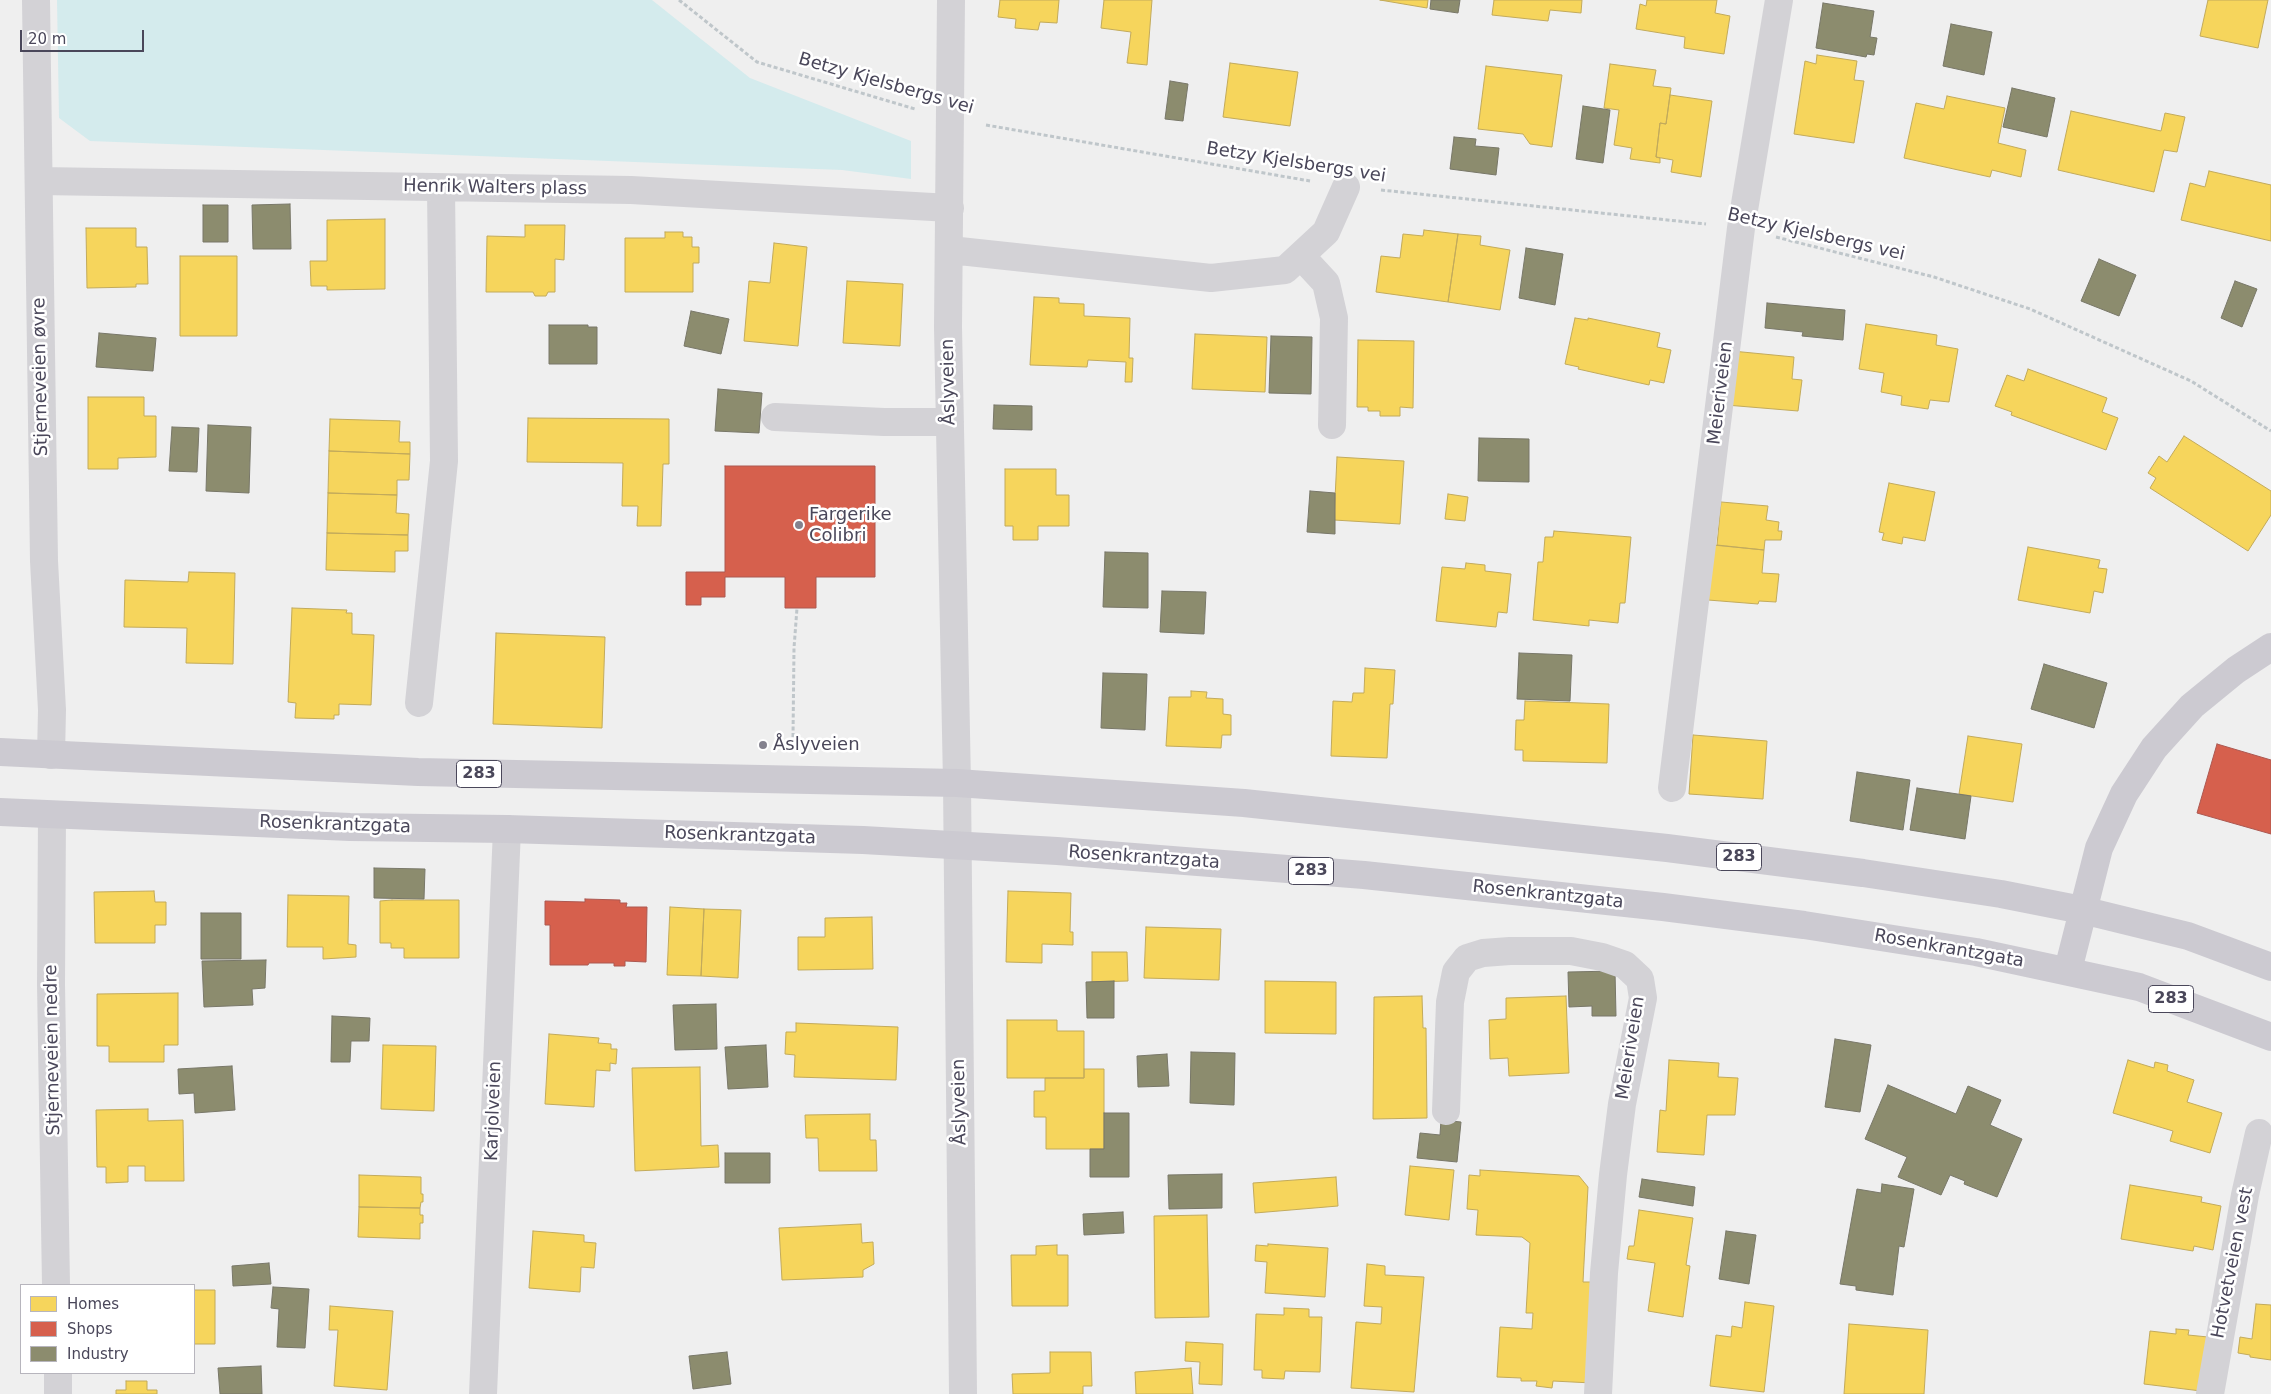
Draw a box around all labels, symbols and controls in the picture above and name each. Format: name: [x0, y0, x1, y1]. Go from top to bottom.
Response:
scale bar: [22, 20, 146, 52]
text: 20 m: [28, 30, 66, 48]
street label: Betzy Kjelsbergs vei: [796, 49, 976, 119]
street label: Betzy Kjelsbergs vei: [1205, 138, 1387, 188]
street label: Henrik Walters plass: [403, 176, 587, 200]
street label: Betzy Kjelsbergs vei: [1725, 204, 1907, 266]
street label: Stjerneveien øvre: [29, 297, 53, 457]
street label: Åslyveien: [937, 339, 961, 425]
street label: Meieriveien: [1704, 340, 1738, 446]
place label: Fargerike Colibri: [809, 504, 892, 546]
marker: Fargerike Colibri: [793, 519, 805, 531]
place label: Åslyveien: [773, 734, 860, 756]
marker: Åslyveien: [757, 739, 769, 751]
road number: 283: [456, 761, 502, 788]
street label: Rosenkrantzgata: [259, 812, 411, 838]
street label: Rosenkrantzgata: [664, 823, 816, 849]
street label: Rosenkrantzgata: [1067, 842, 1221, 874]
road number: 283: [1716, 844, 1762, 870]
road number: 283: [1288, 858, 1334, 884]
street label: Rosenkrantzgata: [1471, 876, 1625, 914]
street label: Rosenkrantzgata: [1872, 925, 2026, 973]
street label: Stjerneveien nedre: [41, 964, 65, 1136]
road number: 283: [2148, 986, 2194, 1012]
street label: Meieriveien: [1612, 995, 1650, 1101]
street label: Åslyveien: [948, 1059, 972, 1145]
street label: Karjolveien: [481, 1061, 507, 1161]
street label: Hotvetveien vest: [2208, 1186, 2258, 1340]
legend: [20, 1284, 195, 1374]
text: Homes: [67, 1295, 119, 1313]
text: Shops: [67, 1320, 113, 1338]
text: Industry: [67, 1345, 129, 1363]

